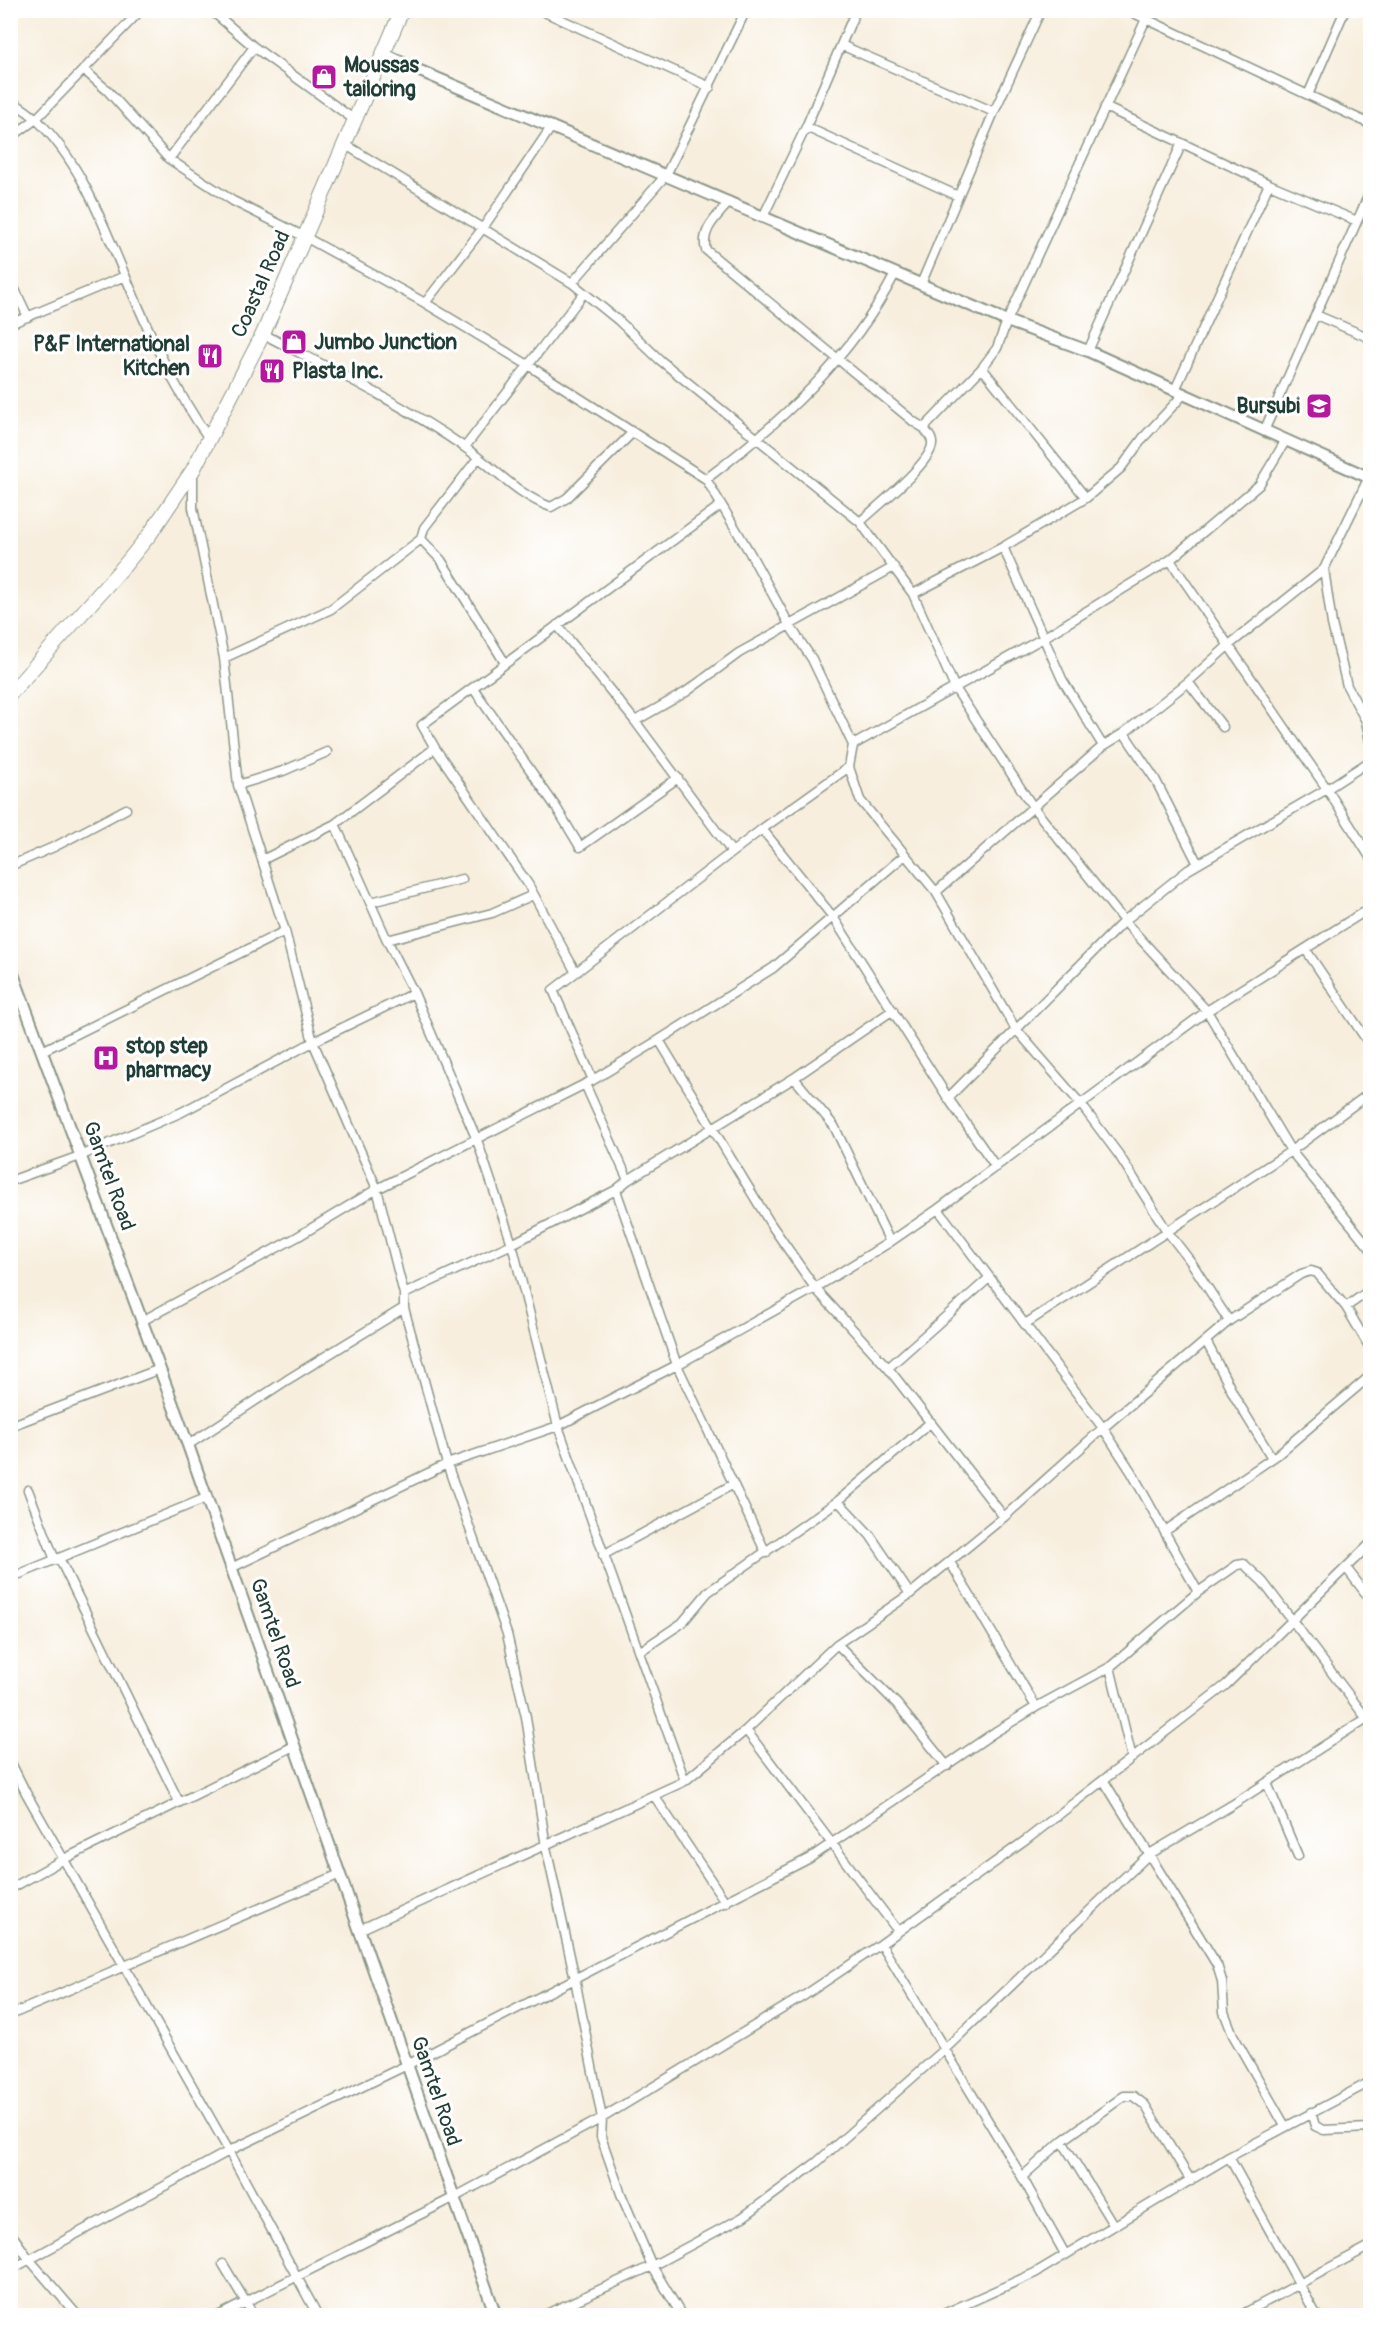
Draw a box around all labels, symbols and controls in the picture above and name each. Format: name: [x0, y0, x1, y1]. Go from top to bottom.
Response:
place label: Moussas tailoring: [343, 52, 419, 103]
shop icon: Moussas tailoring: [309, 62, 339, 92]
street label: Coastal Road: [225, 226, 297, 342]
shop icon: Jumbo Junction: [279, 327, 309, 357]
place label: Jumbo Junction: [314, 329, 457, 356]
place label: P&F International Kitchen: [33, 331, 190, 382]
restaurant icon: P&F International Kitchen: [195, 341, 225, 371]
restaurant icon: Plasta Inc.: [257, 356, 287, 386]
place label: Plasta Inc.: [292, 358, 384, 385]
school or university icon: Bursubi: [1304, 391, 1334, 421]
place label: Bursubi: [1236, 393, 1300, 420]
place label: stop step pharmacy: [126, 1033, 211, 1084]
hospital icon: stop step pharmacy: [91, 1043, 121, 1073]
street label: Gamtel Road: [77, 1118, 141, 1234]
street label: Gamtel Road: [244, 1575, 306, 1691]
street label: Gamtel Road: [405, 2033, 467, 2149]

